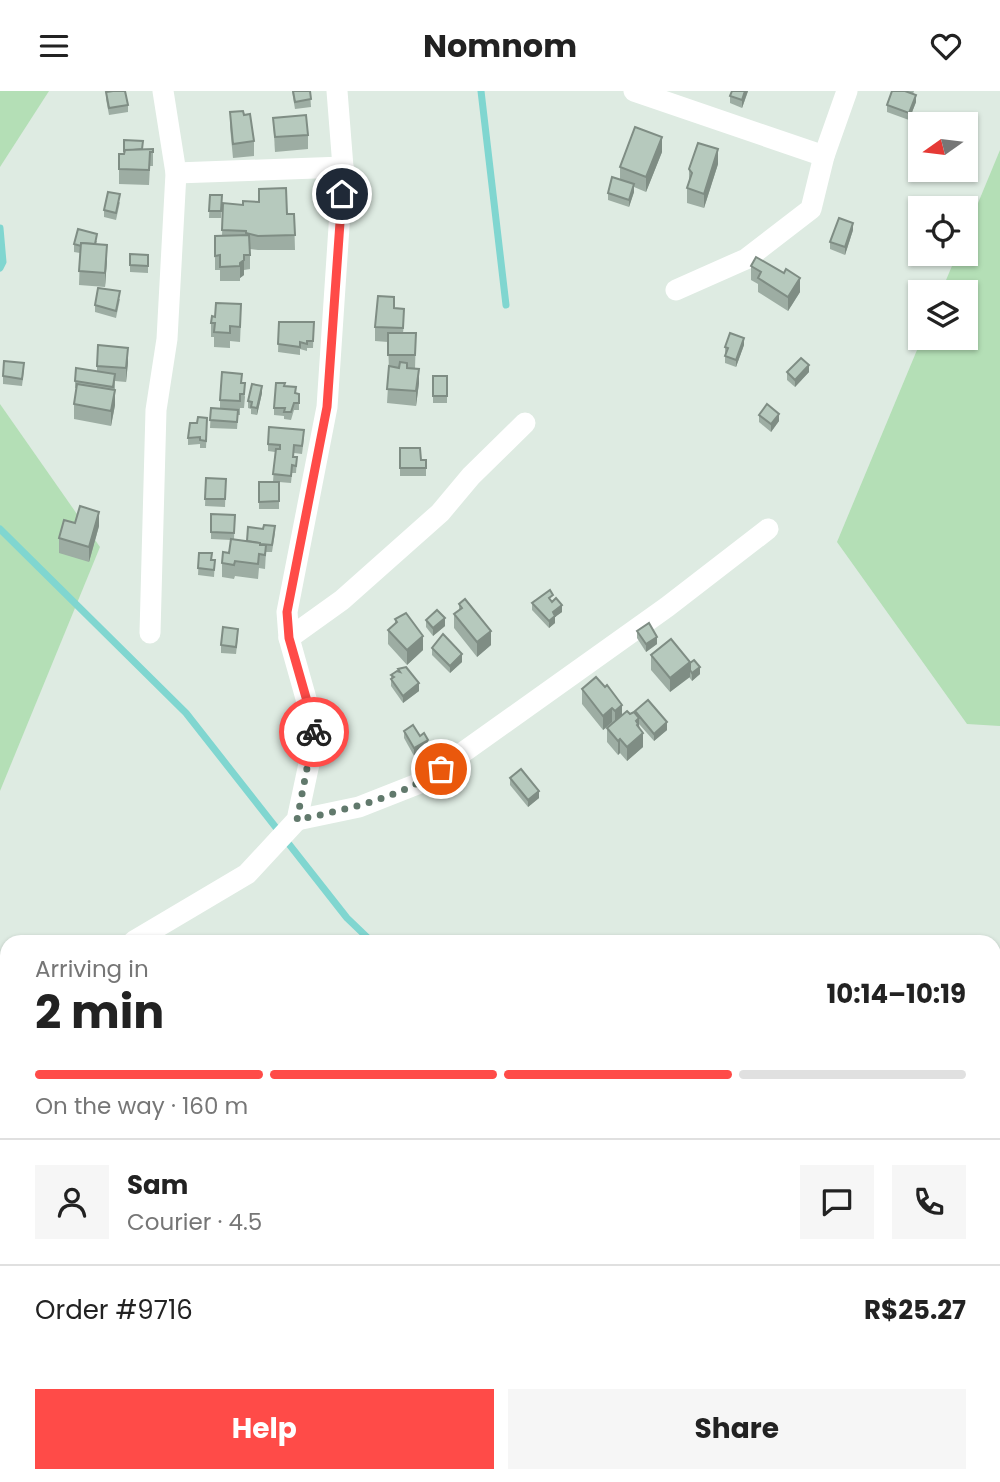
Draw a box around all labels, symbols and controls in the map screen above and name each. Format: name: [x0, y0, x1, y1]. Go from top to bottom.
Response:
text: Nomnom: [423, 23, 577, 68]
icon: menu: [35, 27, 73, 65]
icon: heart: [927, 27, 965, 65]
north arrow: [908, 112, 978, 182]
map controls: [908, 112, 978, 350]
pin: [312, 164, 372, 224]
icon: home: [323, 175, 361, 213]
button: locate: [908, 196, 978, 266]
button: layers: [908, 280, 978, 350]
courier: [279, 697, 349, 767]
icon: bike: [295, 713, 333, 751]
pin: [411, 739, 471, 799]
icon: bag: [422, 750, 460, 788]
text: Arriving in: [35, 953, 149, 985]
text: 10:14–10:19: [827, 976, 966, 1012]
text: 2 min: [35, 980, 164, 1044]
text: On the way · 160 m: [35, 1090, 248, 1122]
button: person: [35, 1165, 109, 1239]
button: chat: [800, 1165, 874, 1239]
button: phone: [892, 1165, 966, 1239]
text: Sam: [127, 1167, 188, 1203]
text: Courier · 4.5: [127, 1206, 262, 1238]
text: Order #9716: [35, 1292, 193, 1328]
text: R$25.27: [864, 1292, 966, 1328]
button: Help: [35, 1389, 494, 1469]
button: Share: [508, 1389, 966, 1469]

